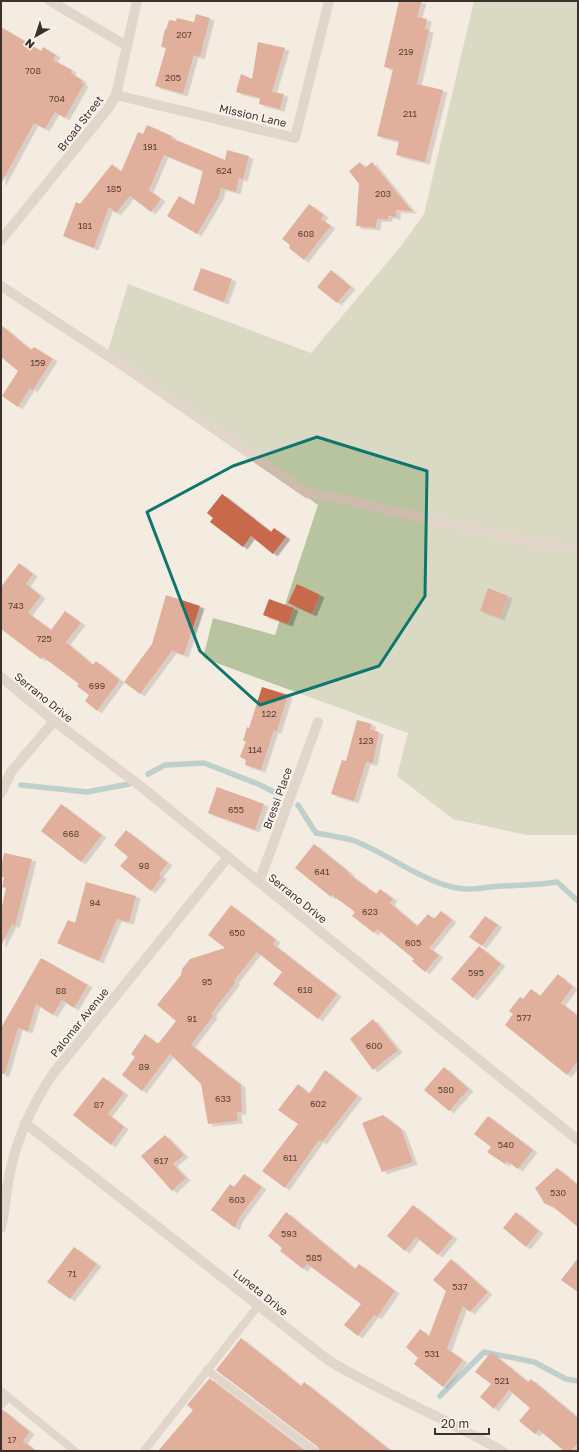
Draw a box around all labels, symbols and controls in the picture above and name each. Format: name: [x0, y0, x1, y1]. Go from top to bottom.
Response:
north arrow: [16, 16, 56, 56]
house number: 207: [176, 29, 192, 40]
text: N: [22, 36, 37, 52]
house number: 219: [398, 46, 414, 57]
house number: 708: [25, 65, 41, 76]
house number: 205: [165, 72, 181, 83]
house number: 704: [49, 93, 65, 104]
street label: Broad Street: [54, 93, 106, 153]
street label: Mission Lane: [218, 101, 288, 129]
house number: 211: [403, 108, 418, 119]
house number: 191: [143, 141, 158, 152]
house number: 624: [216, 165, 233, 176]
house number: 185: [106, 183, 122, 194]
house number: 203: [375, 188, 391, 199]
house number: 181: [78, 220, 93, 231]
house number: 608: [298, 228, 314, 239]
house number: 159: [30, 357, 46, 368]
house number: 743: [8, 600, 24, 611]
house number: 725: [36, 633, 52, 644]
street label: Serrano Drive: [12, 669, 76, 725]
house number: 699: [89, 680, 105, 691]
house number: 122: [262, 708, 276, 719]
house number: 123: [359, 735, 373, 746]
house number: 114: [248, 744, 263, 755]
street label: Bressi Place: [260, 765, 294, 831]
house number: 655: [228, 804, 244, 815]
house number: 668: [63, 828, 79, 839]
house number: 98: [139, 860, 149, 871]
house number: 641: [314, 866, 330, 877]
street label: Serrano Drive: [266, 870, 330, 926]
house number: 94: [90, 897, 101, 908]
house number: 623: [362, 906, 378, 917]
house number: 650: [229, 927, 246, 938]
house number: 605: [405, 937, 421, 948]
house number: 595: [468, 967, 484, 978]
house number: 95: [202, 976, 212, 987]
house number: 618: [297, 984, 313, 995]
street label: Palomar Avenue: [47, 985, 111, 1059]
house number: 88: [56, 985, 66, 996]
house number: 577: [517, 1012, 532, 1023]
house number: 91: [187, 1013, 198, 1024]
house number: 600: [366, 1040, 383, 1051]
house number: 89: [139, 1061, 149, 1072]
house number: 580: [438, 1084, 455, 1095]
house number: 633: [215, 1093, 231, 1104]
house number: 602: [310, 1098, 326, 1109]
house number: 87: [94, 1099, 104, 1110]
house number: 540: [498, 1139, 515, 1150]
house number: 611: [283, 1152, 298, 1163]
house number: 617: [154, 1155, 169, 1166]
house number: 530: [550, 1187, 566, 1198]
house number: 603: [229, 1194, 245, 1205]
house number: 593: [281, 1228, 297, 1239]
house number: 585: [306, 1252, 322, 1263]
street label: Luneta Drive: [231, 1266, 291, 1318]
house number: 71: [67, 1268, 77, 1279]
house number: 537: [452, 1281, 468, 1292]
house number: 531: [425, 1348, 440, 1359]
house number: 521: [495, 1375, 510, 1386]
scale bar: [435, 1410, 489, 1436]
text: 20 m: [441, 1416, 469, 1431]
house number: 17: [7, 1434, 17, 1445]

